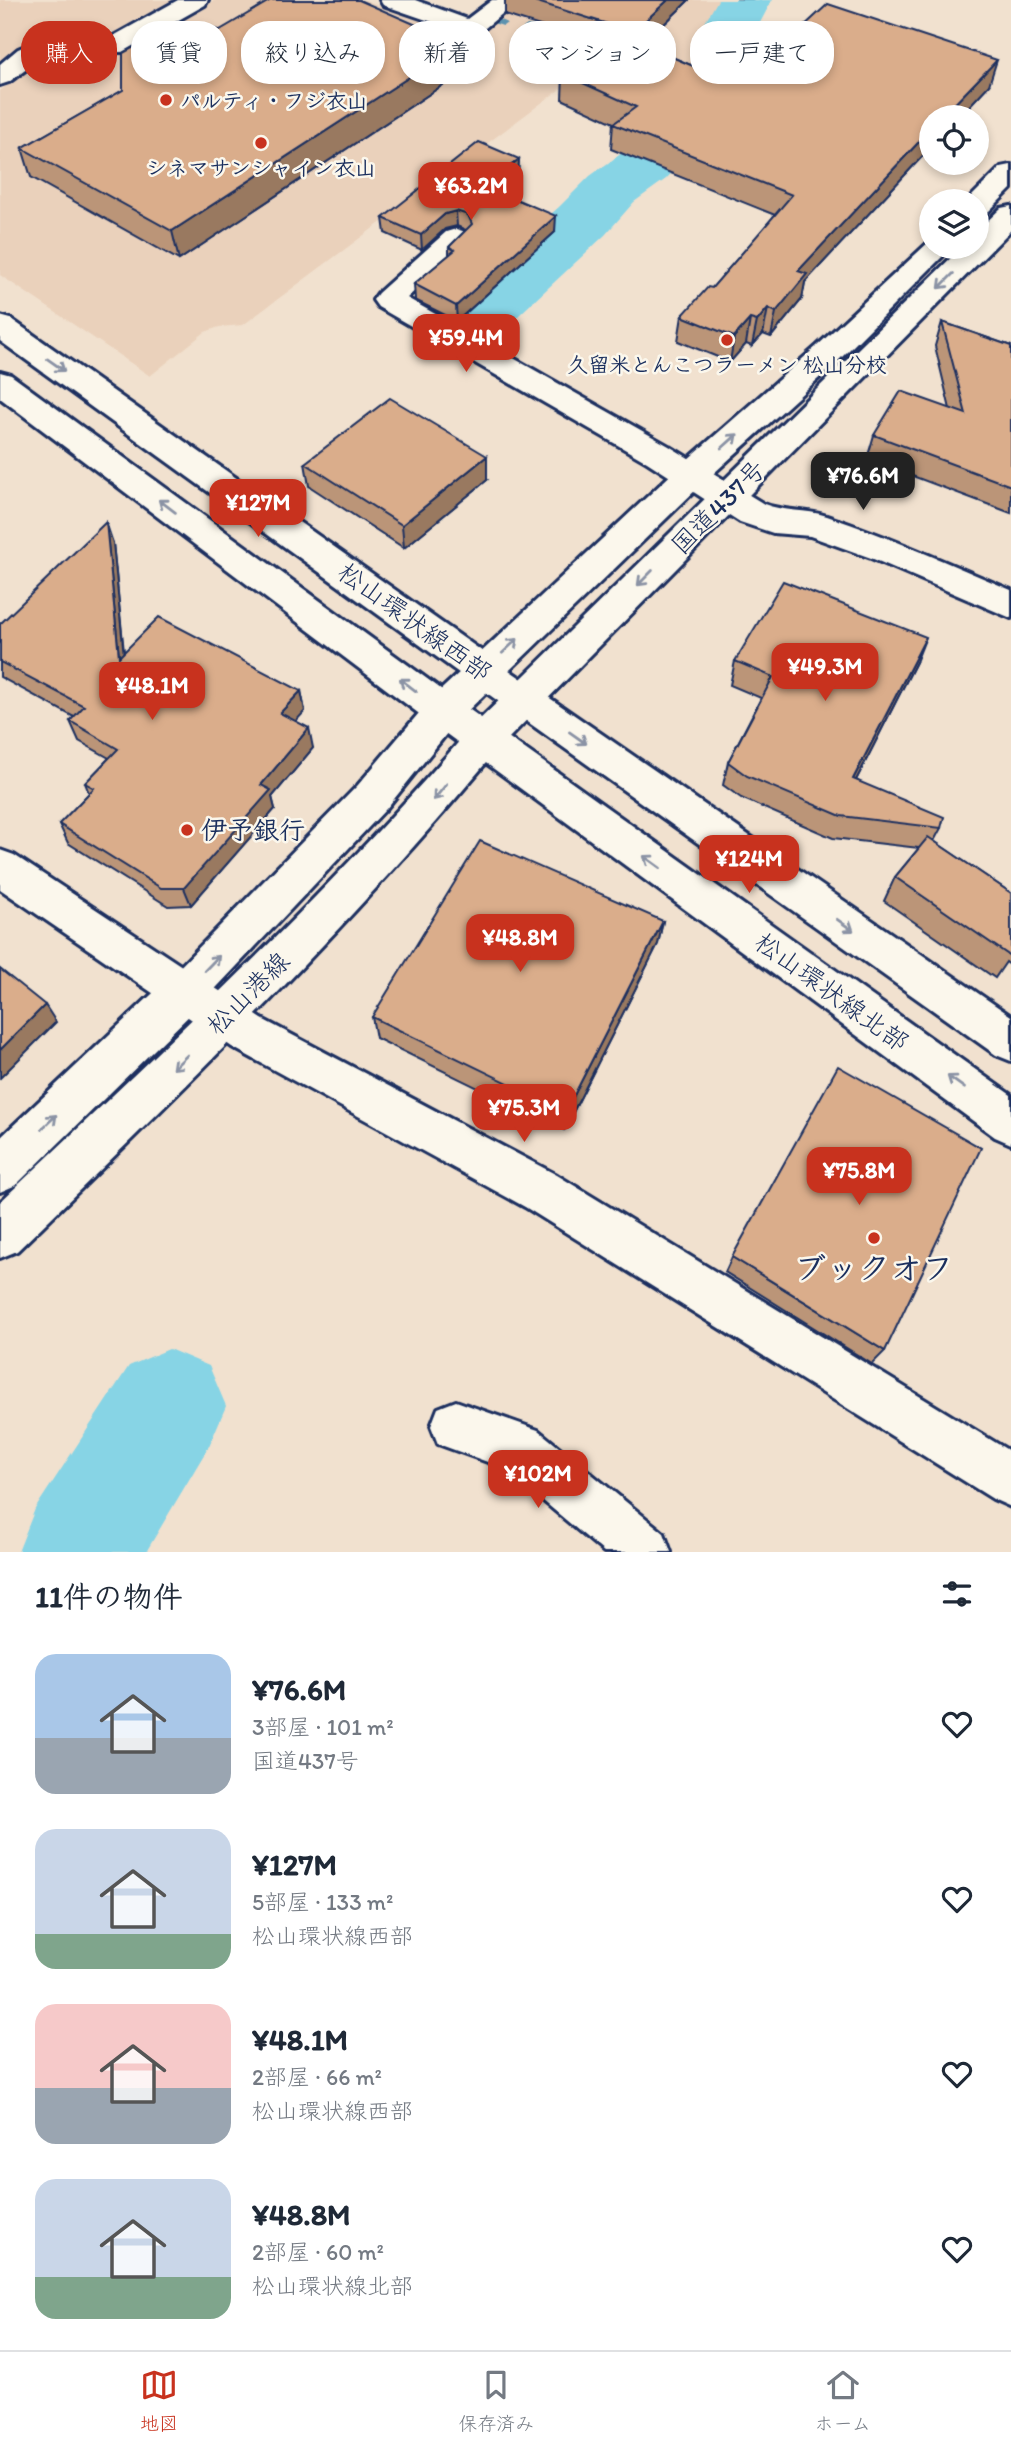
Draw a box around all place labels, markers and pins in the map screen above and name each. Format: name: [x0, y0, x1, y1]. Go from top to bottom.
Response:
place label: パルティ・フジ衣山: [180, 88, 368, 113]
marker: パルティ・フジ衣山: [158, 92, 174, 108]
marker: シネマサンシャイン衣山: [253, 135, 269, 151]
place label: シネマサンシャイン衣山: [146, 155, 376, 180]
pin: ¥63.2M: [414, 162, 528, 222]
pin: ¥59.4M: [409, 314, 523, 374]
marker: 久留米とんこつラーメン 松山分校: [719, 332, 735, 348]
place label: 久留米とんこつラーメン 松山分校: [567, 352, 887, 377]
pin: ¥76.6M: [806, 452, 920, 512]
pin: ¥127M: [209, 480, 307, 539]
pin: ¥49.3M: [768, 644, 882, 703]
pin: ¥48.1M: [95, 662, 209, 722]
place label: 伊予銀行: [201, 814, 305, 846]
marker: 伊予銀行: [179, 822, 195, 838]
pin: ¥124M: [700, 836, 798, 895]
pin: ¥48.8M: [463, 914, 577, 974]
pin: ¥75.3M: [467, 1084, 581, 1144]
pin: ¥75.8M: [802, 1148, 916, 1207]
marker: ブックオフ: [866, 1230, 882, 1246]
place label: ブックオフ: [794, 1249, 954, 1287]
pin: ¥102M: [489, 1450, 587, 1510]

